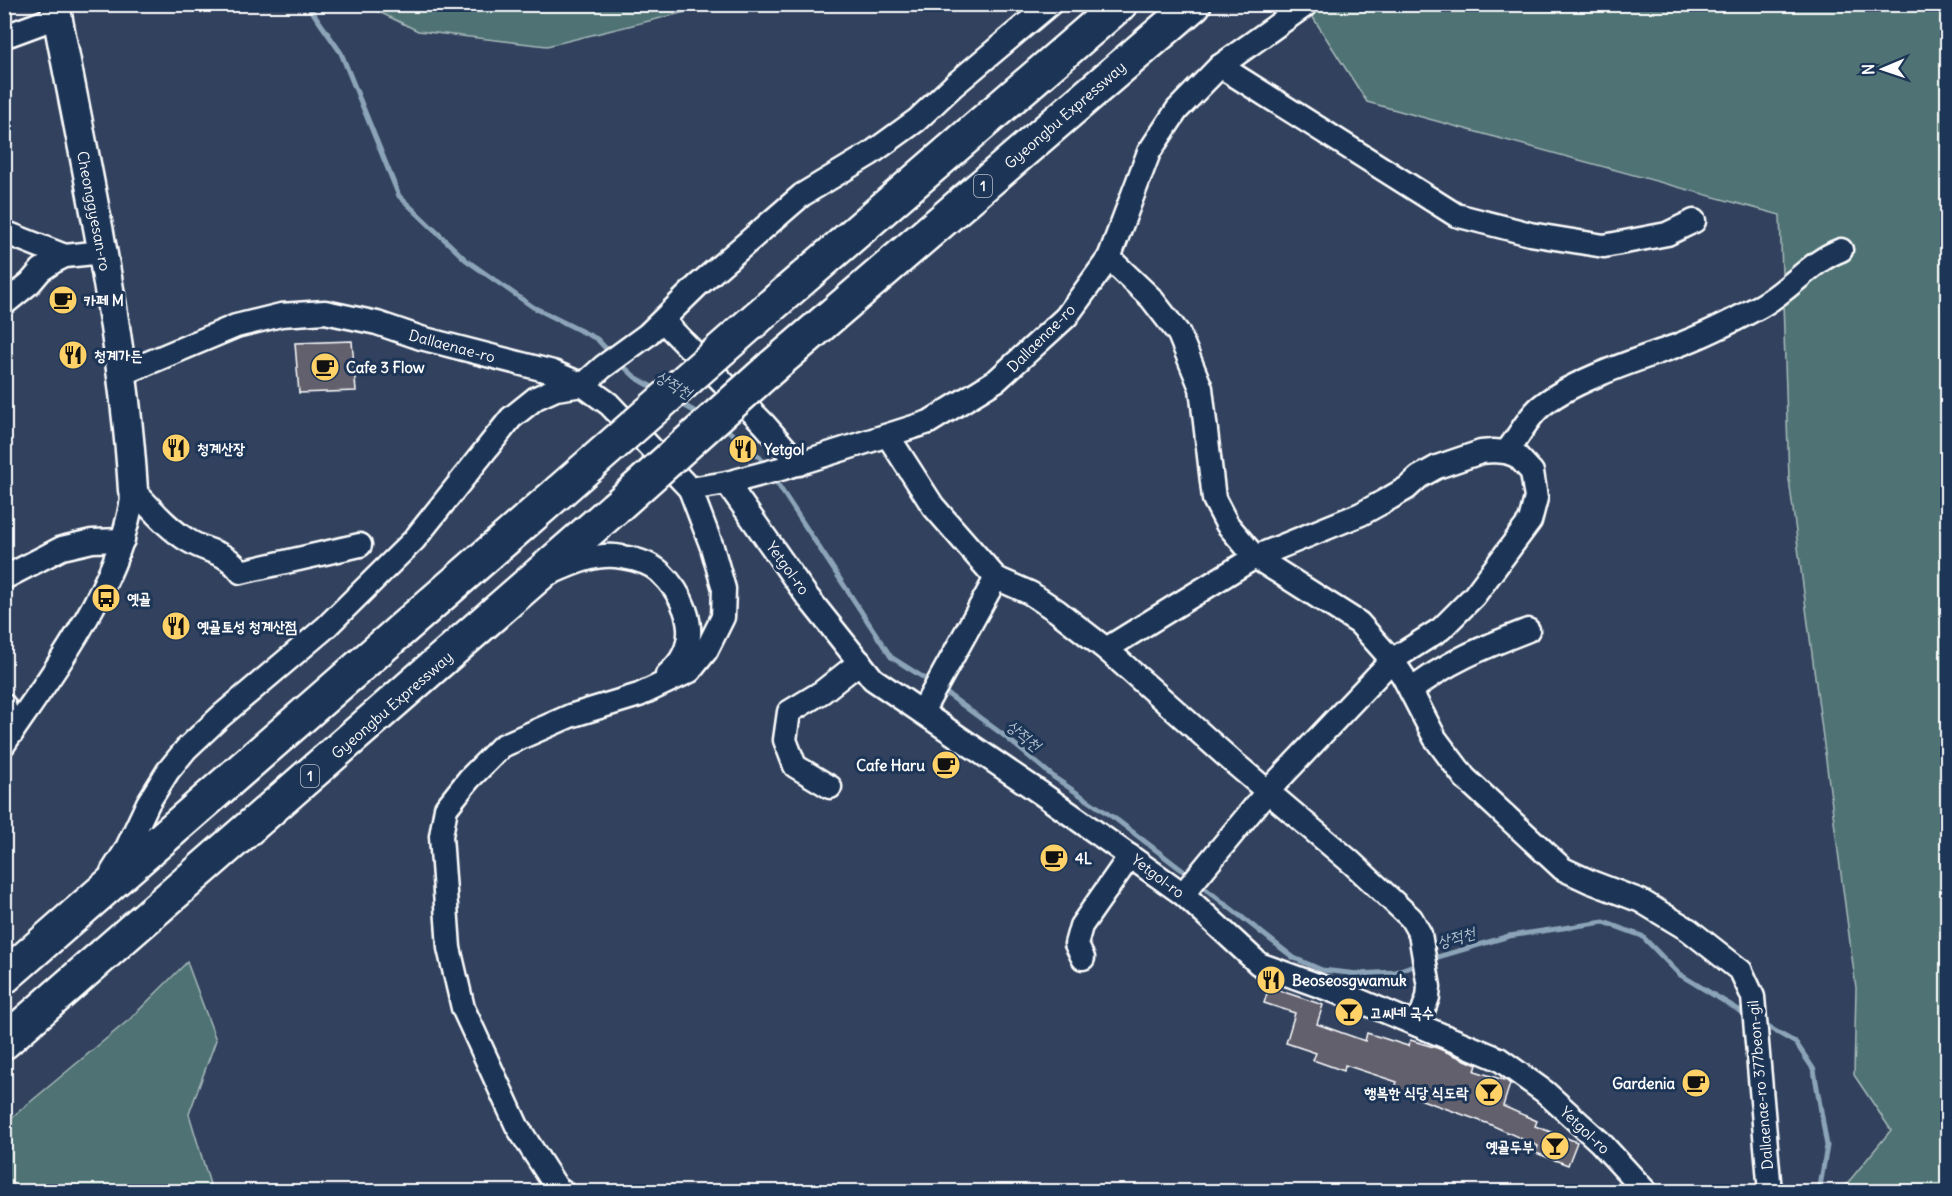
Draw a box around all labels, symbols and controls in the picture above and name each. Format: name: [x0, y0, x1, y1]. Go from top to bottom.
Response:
north arrow: [1853, 39, 1913, 99]
street label: Gyeongbu Expressway: [1001, 57, 1129, 173]
text: N: [1858, 64, 1878, 75]
street label: Cheonggyesan-ro: [73, 149, 115, 273]
road number: 1: [974, 175, 992, 197]
cafe icon: 카페 M: [47, 284, 79, 316]
place label: 카페 M: [83, 291, 124, 310]
street label: Dallaenae-ro: [1003, 300, 1079, 376]
street label: Dallaenae-ro: [407, 325, 497, 367]
restaurant icon: 청계가든: [57, 339, 89, 371]
place label: 청계가든: [94, 346, 142, 365]
cafe icon: Cafe 3 Flow: [309, 351, 341, 383]
place label: Cafe 3 Flow: [346, 358, 425, 377]
water label: 상적천: [652, 366, 698, 403]
restaurant icon: 청계산장: [160, 432, 192, 464]
restaurant icon: Yetgol: [727, 433, 759, 465]
place label: 청계산장: [197, 439, 245, 458]
place label: Yetgol: [763, 440, 804, 460]
street label: Yetgol-ro: [762, 538, 814, 598]
bus stop icon: 옛골: [90, 582, 122, 614]
place label: 옛골: [127, 589, 151, 608]
restaurant icon: 옛골토성 청계산점: [160, 610, 192, 642]
place label: 옛골토성 청계산점: [197, 617, 297, 636]
street label: Gyeongbu Expressway: [328, 647, 456, 763]
water label: 상적천: [1003, 715, 1047, 756]
cafe icon: Cafe Haru: [930, 749, 962, 781]
place label: Cafe Haru: [856, 756, 925, 775]
road number: 1: [301, 765, 319, 787]
cafe icon: 4L: [1038, 842, 1070, 874]
place label: 4L: [1075, 849, 1092, 868]
street label: Yetgol-ro: [1128, 850, 1188, 902]
water label: 상적천: [1435, 921, 1479, 952]
restaurant icon: Beoseosgwamuk: [1255, 964, 1287, 996]
place label: Beoseosgwamuk: [1292, 971, 1407, 991]
bar icon: 고씨네 국수: [1333, 996, 1365, 1028]
street label: Dallaenae-ro 377beon-gil: [1743, 999, 1777, 1171]
place label: 고씨네 국수: [1370, 1003, 1434, 1022]
cafe icon: Gardenia: [1680, 1067, 1712, 1099]
place label: Gardenia: [1612, 1074, 1675, 1093]
bar icon: 행복한 식당 식도락: [1473, 1076, 1505, 1108]
place label: 행복한 식당 식도락: [1363, 1083, 1469, 1102]
street label: Yetgol-ro: [1556, 1102, 1614, 1158]
bar icon: 옛골두부: [1539, 1130, 1571, 1162]
place label: 옛골두부: [1486, 1137, 1534, 1156]

